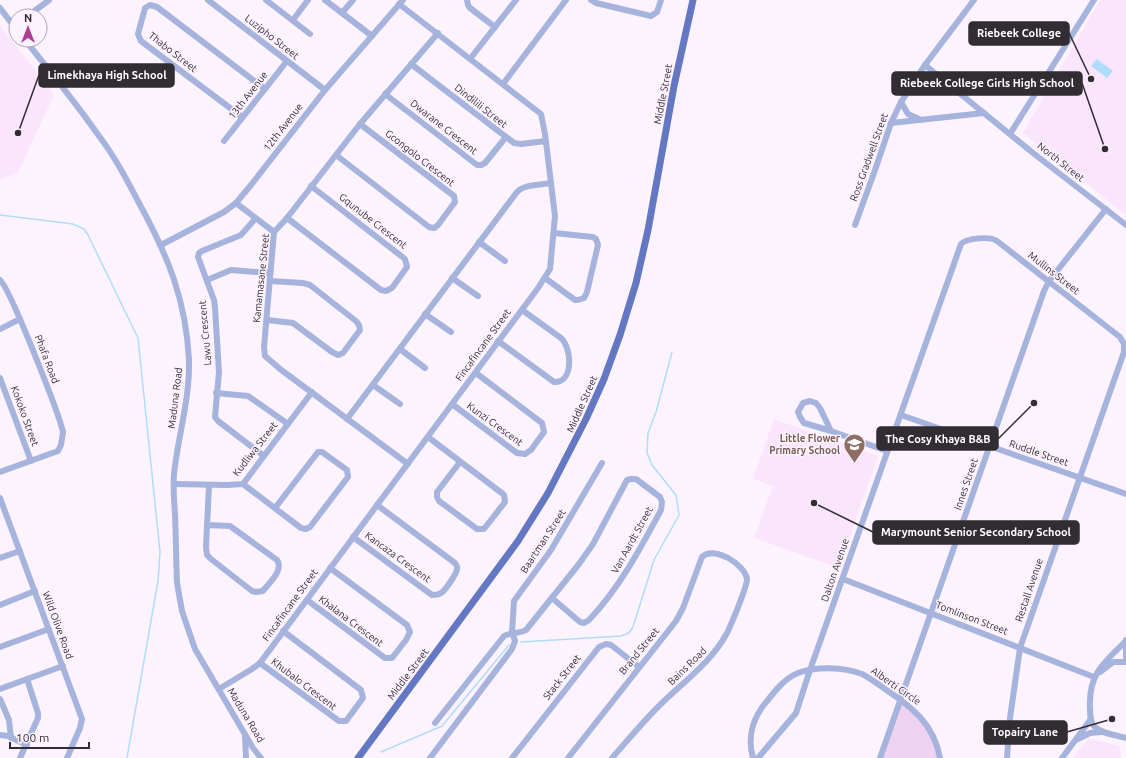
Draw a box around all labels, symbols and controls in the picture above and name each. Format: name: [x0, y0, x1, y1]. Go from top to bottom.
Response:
north arrow: [8, 8, 48, 48]
text: N: [24, 12, 32, 24]
street label: Luzipho Street: [243, 13, 301, 62]
callout: Riebeek College: [969, 22, 1069, 45]
text: Riebeek College: [977, 27, 1061, 39]
street label: Thabo Street: [147, 30, 199, 74]
street label: Middle Street: [652, 63, 674, 125]
callout: Limekhaya High School: [39, 64, 174, 87]
text: Limekhaya High School: [48, 69, 167, 81]
street label: 13th Avenue: [226, 69, 270, 121]
callout: Riebeek College Girls High School: [892, 72, 1082, 95]
text: Riebeek College Girls High School: [900, 77, 1075, 89]
street label: Dindilili Street: [452, 82, 510, 130]
street label: Dwarane Crescent: [408, 97, 480, 157]
street label: 12th Avenue: [261, 101, 305, 153]
street label: Ross Gradwell Street: [848, 111, 890, 203]
street label: Gcongolo Crescent: [383, 128, 457, 188]
street label: North Street: [1035, 140, 1087, 184]
street label: Gqunube Crescent: [337, 191, 409, 251]
street label: Kamamasane Street: [251, 233, 271, 323]
street label: Mullins Street: [1026, 249, 1082, 297]
street label: Lawu Crescent: [197, 300, 213, 366]
street label: Fincafincane Street: [453, 307, 513, 383]
street label: Phafa Road: [33, 333, 61, 385]
street label: Maduna Road: [166, 367, 184, 429]
street label: Middle Street: [565, 374, 599, 434]
street label: Kokoko Street: [9, 384, 41, 448]
street label: Kunzi Crescent: [465, 400, 525, 448]
street label: Kudliwa Street: [230, 420, 280, 478]
callout: The Cosy Khaya B&B: [877, 427, 998, 450]
school or university icon: Little Flower Primary School: [842, 431, 868, 464]
place label: Little Flower Primary School: [769, 433, 841, 456]
text: The Cosy Khaya B&B: [885, 433, 991, 445]
street label: Ruddle Street: [1008, 438, 1070, 468]
street label: Innes Street: [952, 457, 980, 511]
street label: Van Aardt Street: [609, 505, 655, 575]
street label: Baartman Street: [518, 507, 568, 575]
callout: Marymount Senior Secondary School: [873, 521, 1079, 544]
text: Marymount Senior Secondary School: [881, 526, 1072, 538]
street label: Kancaza Crescent: [363, 530, 433, 584]
street label: Dalton Avenue: [819, 537, 851, 603]
street label: Restall Avenue: [1013, 557, 1045, 623]
street label: Fincafincane Street: [260, 567, 320, 643]
street label: Wild Olive Road: [41, 590, 75, 660]
street label: Khalana Crescent: [317, 593, 385, 649]
street label: Tomlinson Street: [934, 599, 1010, 637]
street label: Brand Street: [617, 625, 661, 677]
street label: Bains Road: [665, 645, 709, 687]
street label: Middle Street: [385, 646, 431, 702]
street label: Stack Street: [541, 652, 583, 702]
street label: Khubalo Crescent: [269, 656, 339, 712]
street label: Alberti Circle: [869, 665, 923, 707]
street label: Maduna Road: [225, 686, 267, 744]
callout: Topairy Lane: [984, 721, 1067, 744]
scale bar: [10, 724, 89, 750]
text: Topairy Lane: [992, 726, 1058, 738]
text: 100 m: [16, 731, 49, 744]

